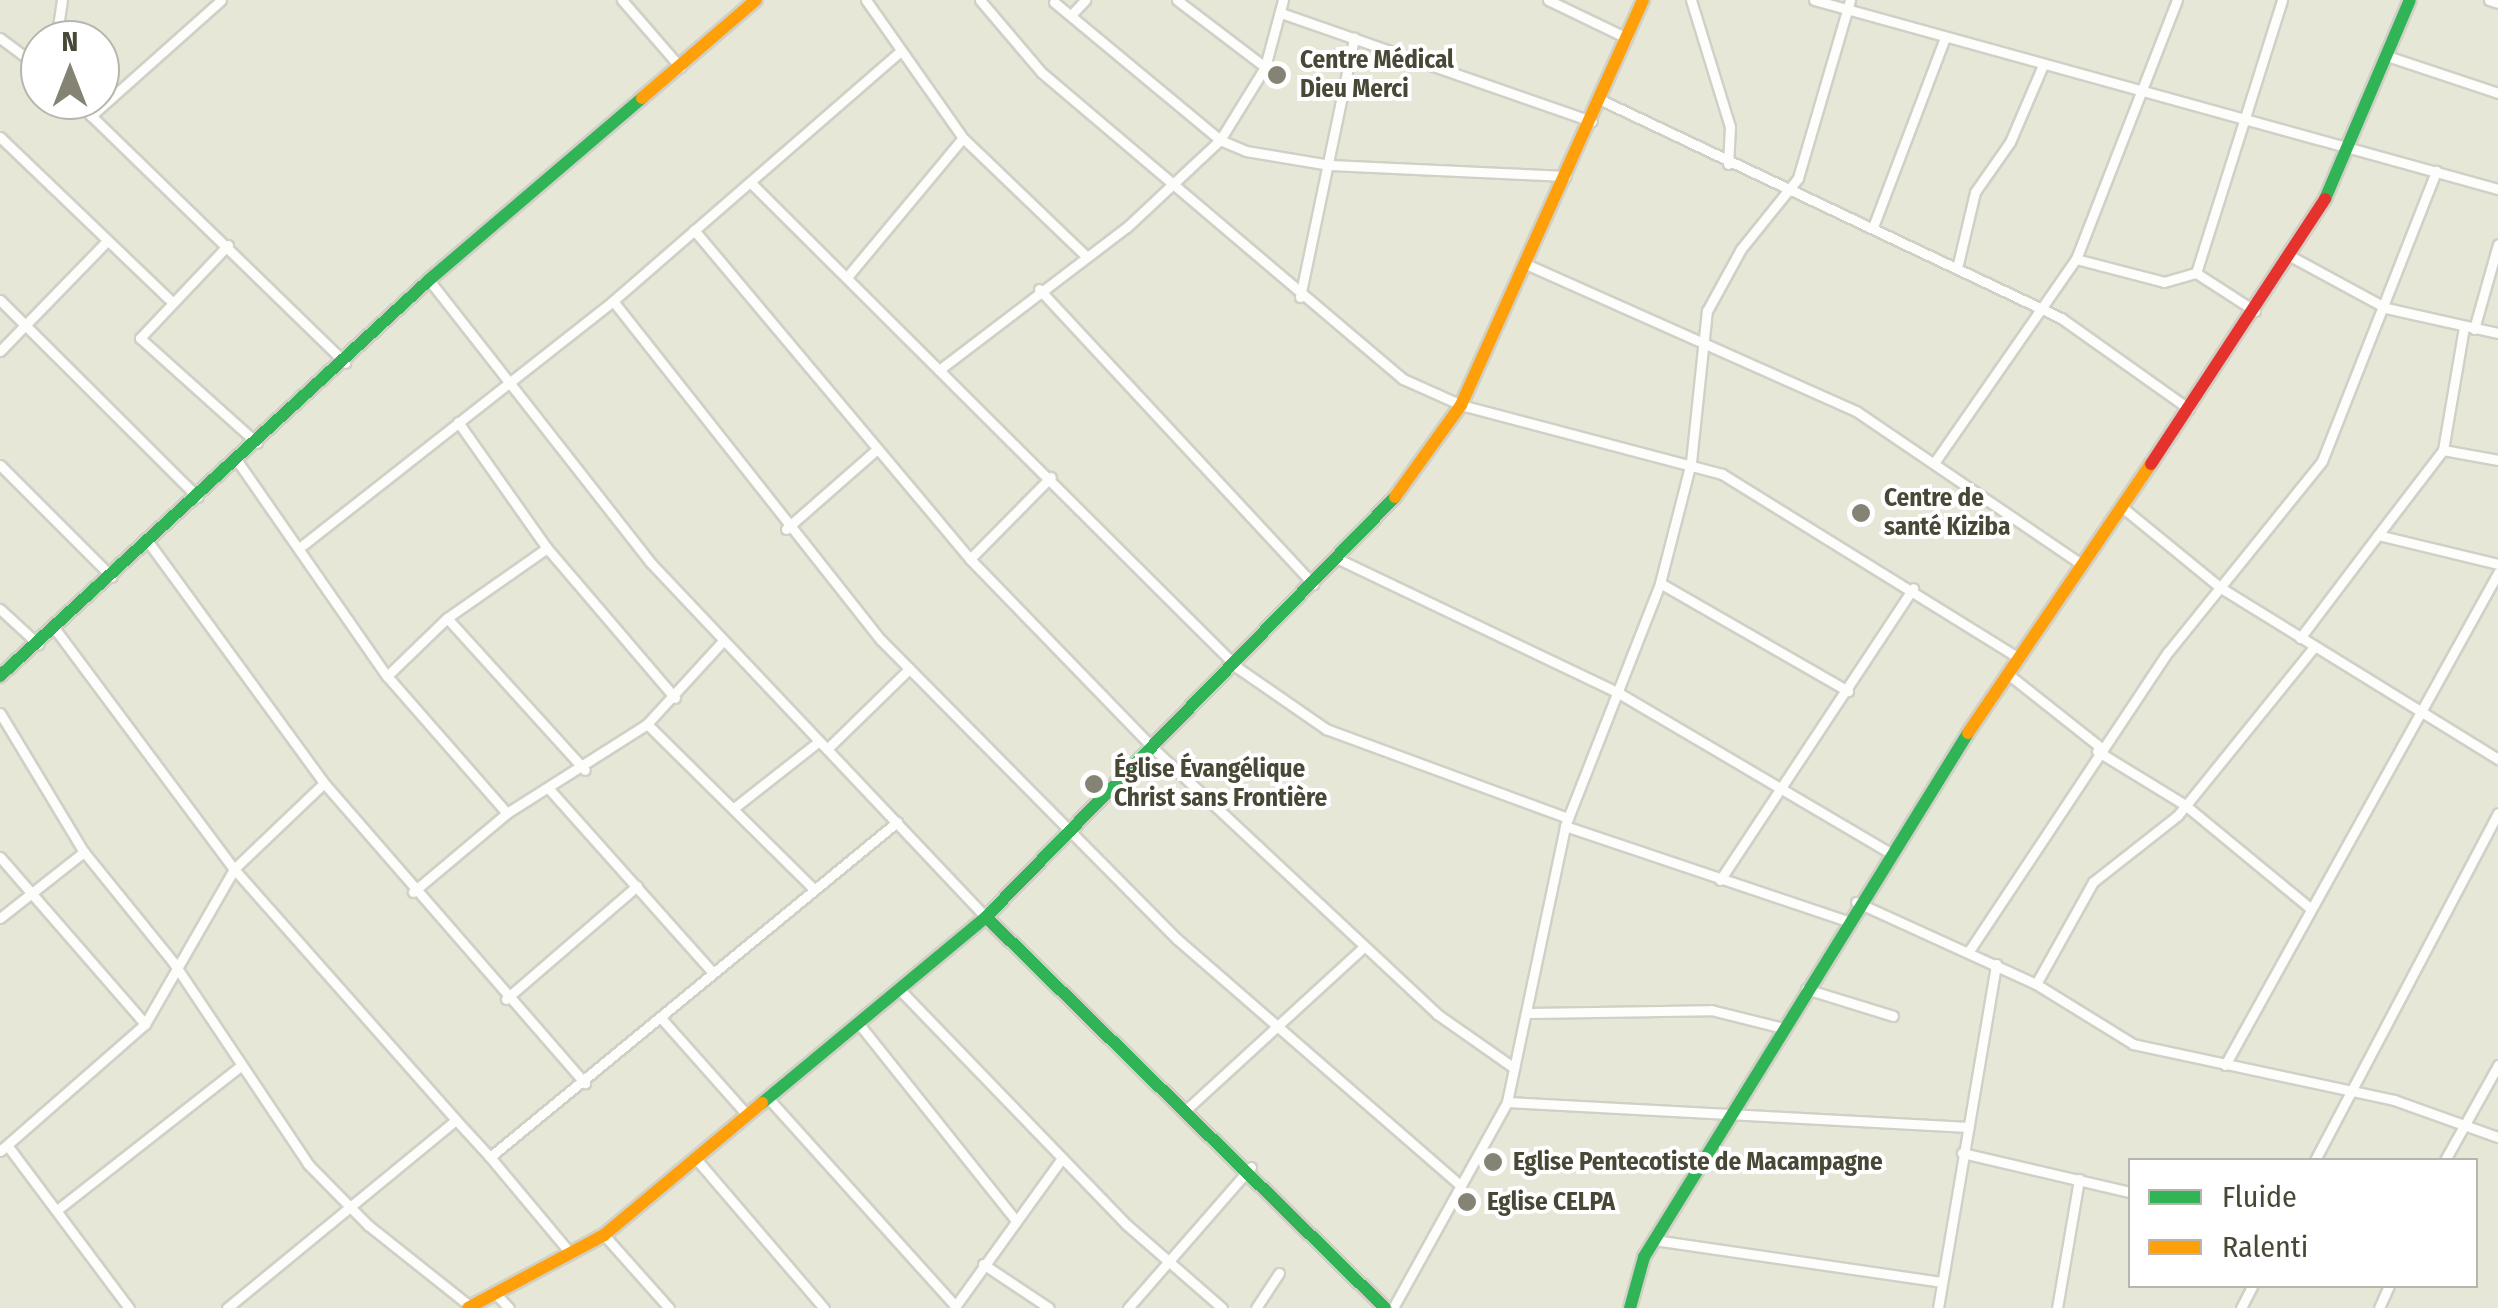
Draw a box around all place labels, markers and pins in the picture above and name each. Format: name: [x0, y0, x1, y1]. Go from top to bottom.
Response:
place label: Centre Médical Dieu Merci: [1300, 46, 1454, 105]
marker: Centre Médical Dieu Merci: [1264, 62, 1290, 88]
place label: Centre de santé Kiziba: [1884, 484, 2010, 543]
marker: Centre de santé Kiziba: [1848, 500, 1874, 526]
place label: Église Évangélique Christ sans Frontière: [1114, 755, 1327, 814]
marker: Église Évangélique Christ sans Frontière: [1083, 773, 1105, 795]
place label: Eglise Pentecotiste de Macampagne: [1513, 1147, 1883, 1177]
marker: Eglise Pentecotiste de Macampagne: [1482, 1151, 1504, 1173]
place label: Eglise CELPA: [1487, 1187, 1615, 1217]
marker: Eglise CELPA: [1456, 1191, 1478, 1213]

